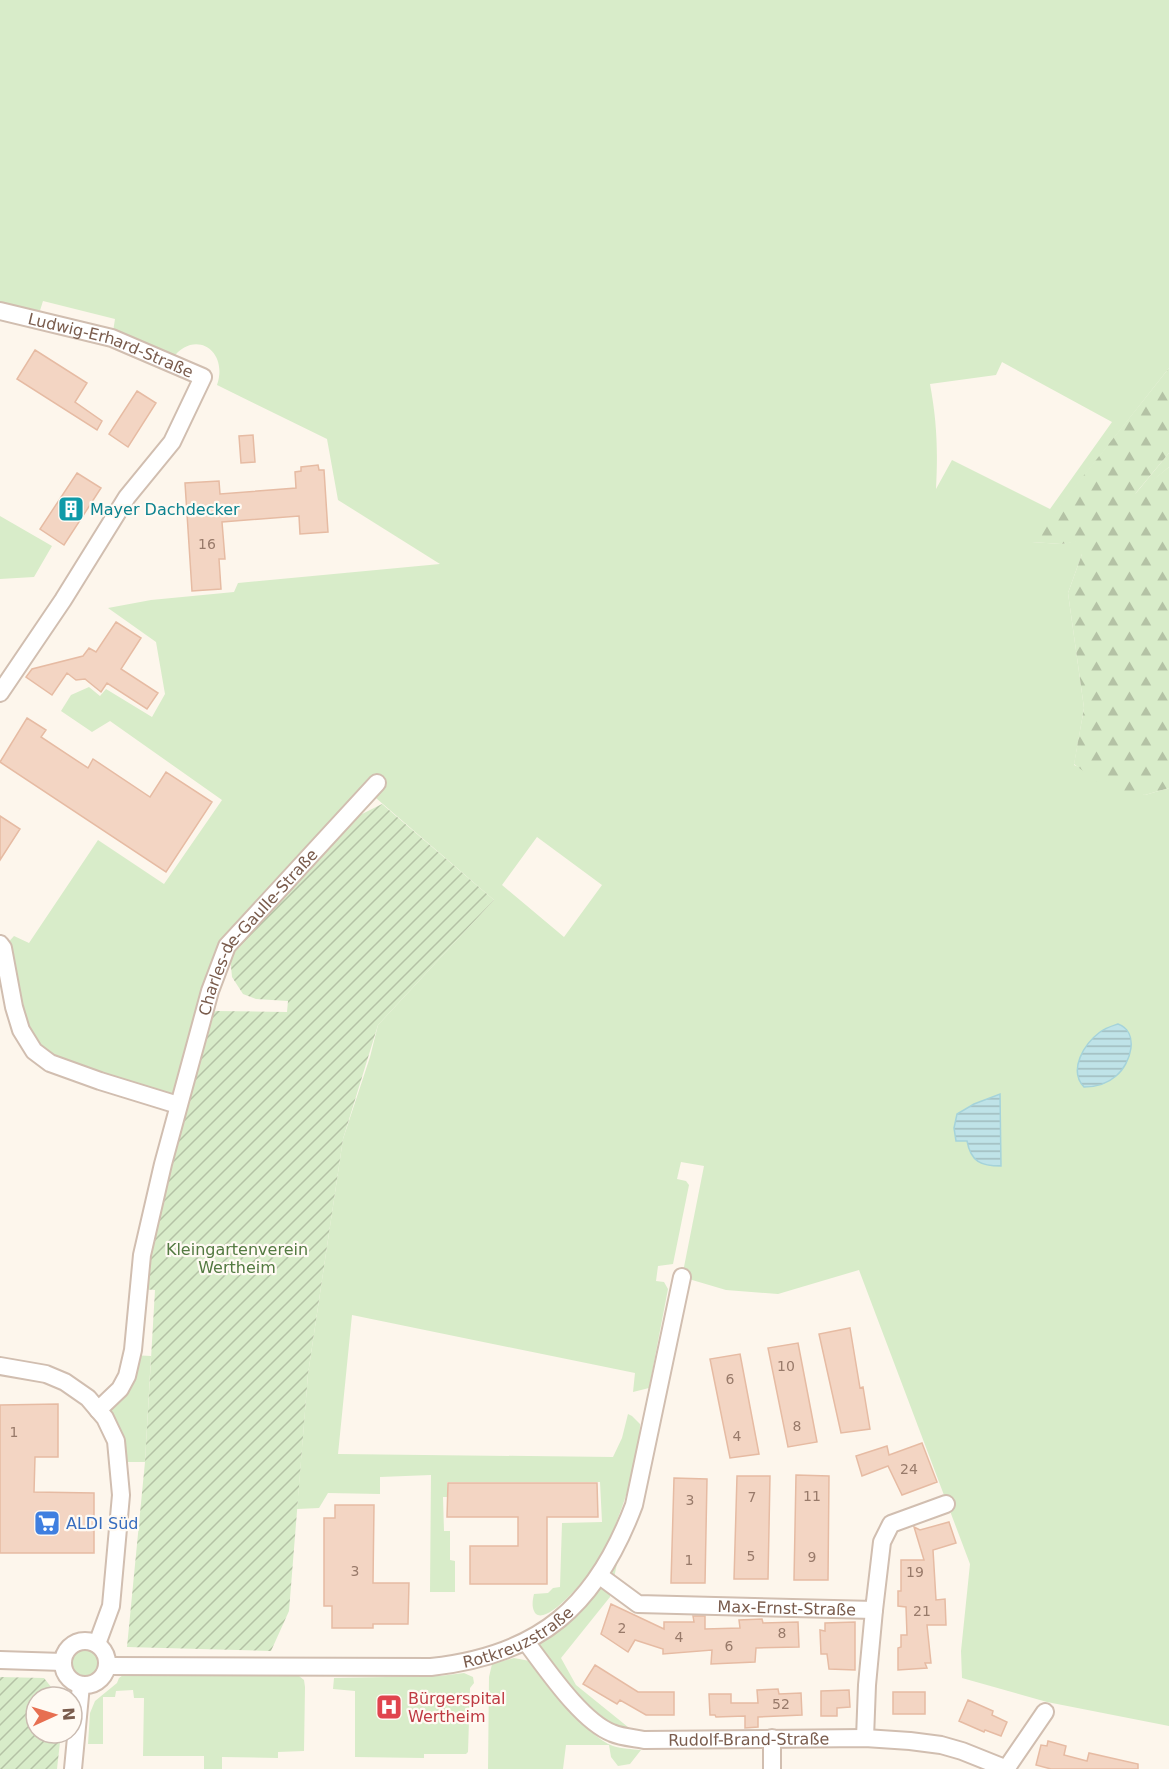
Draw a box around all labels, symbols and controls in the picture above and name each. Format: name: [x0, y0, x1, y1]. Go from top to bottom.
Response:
street label: Ludwig-Erhard-Straße: [26, 309, 196, 382]
building icon: Mayer Dachdecker: [56, 494, 86, 524]
place label: Mayer Dachdecker: [90, 500, 240, 519]
house number: 16: [198, 536, 216, 552]
street label: Charles-de-Gaulle-Straße: [195, 845, 322, 1018]
park label: Kleingartenverein Wertheim: [166, 1240, 308, 1277]
house number: 10: [777, 1358, 795, 1374]
house number: 6: [726, 1371, 735, 1387]
house number: 8: [793, 1418, 801, 1434]
house number: 1: [10, 1424, 18, 1440]
house number: 4: [733, 1428, 742, 1444]
house number: 24: [900, 1461, 918, 1477]
house number: 11: [803, 1488, 821, 1504]
house number: 7: [748, 1489, 756, 1505]
house number: 3: [686, 1492, 694, 1508]
supermarket icon: ALDI Süd: [32, 1508, 62, 1538]
place label: ALDI Süd: [66, 1514, 138, 1533]
house number: 5: [747, 1548, 755, 1564]
house number: 9: [808, 1549, 816, 1565]
house number: 1: [685, 1552, 693, 1568]
house number: 3: [351, 1563, 359, 1579]
house number: 19: [906, 1564, 924, 1580]
street label: Max-Ernst-Straße: [717, 1597, 856, 1620]
street label: Rotkreuzstraße: [461, 1603, 577, 1672]
house number: 21: [913, 1603, 931, 1619]
house number: 2: [618, 1620, 626, 1636]
house number: 8: [778, 1625, 786, 1641]
house number: 4: [675, 1629, 684, 1645]
house number: 6: [725, 1638, 734, 1654]
north arrow: [24, 1685, 84, 1745]
place label: Bürgerspital Wertheim: [408, 1689, 505, 1726]
hospital icon: Bürgerspital Wertheim: [374, 1692, 404, 1722]
house number: 52: [772, 1696, 790, 1712]
text: N: [59, 1707, 78, 1721]
street label: Rudolf-Brand-Straße: [668, 1729, 829, 1750]

